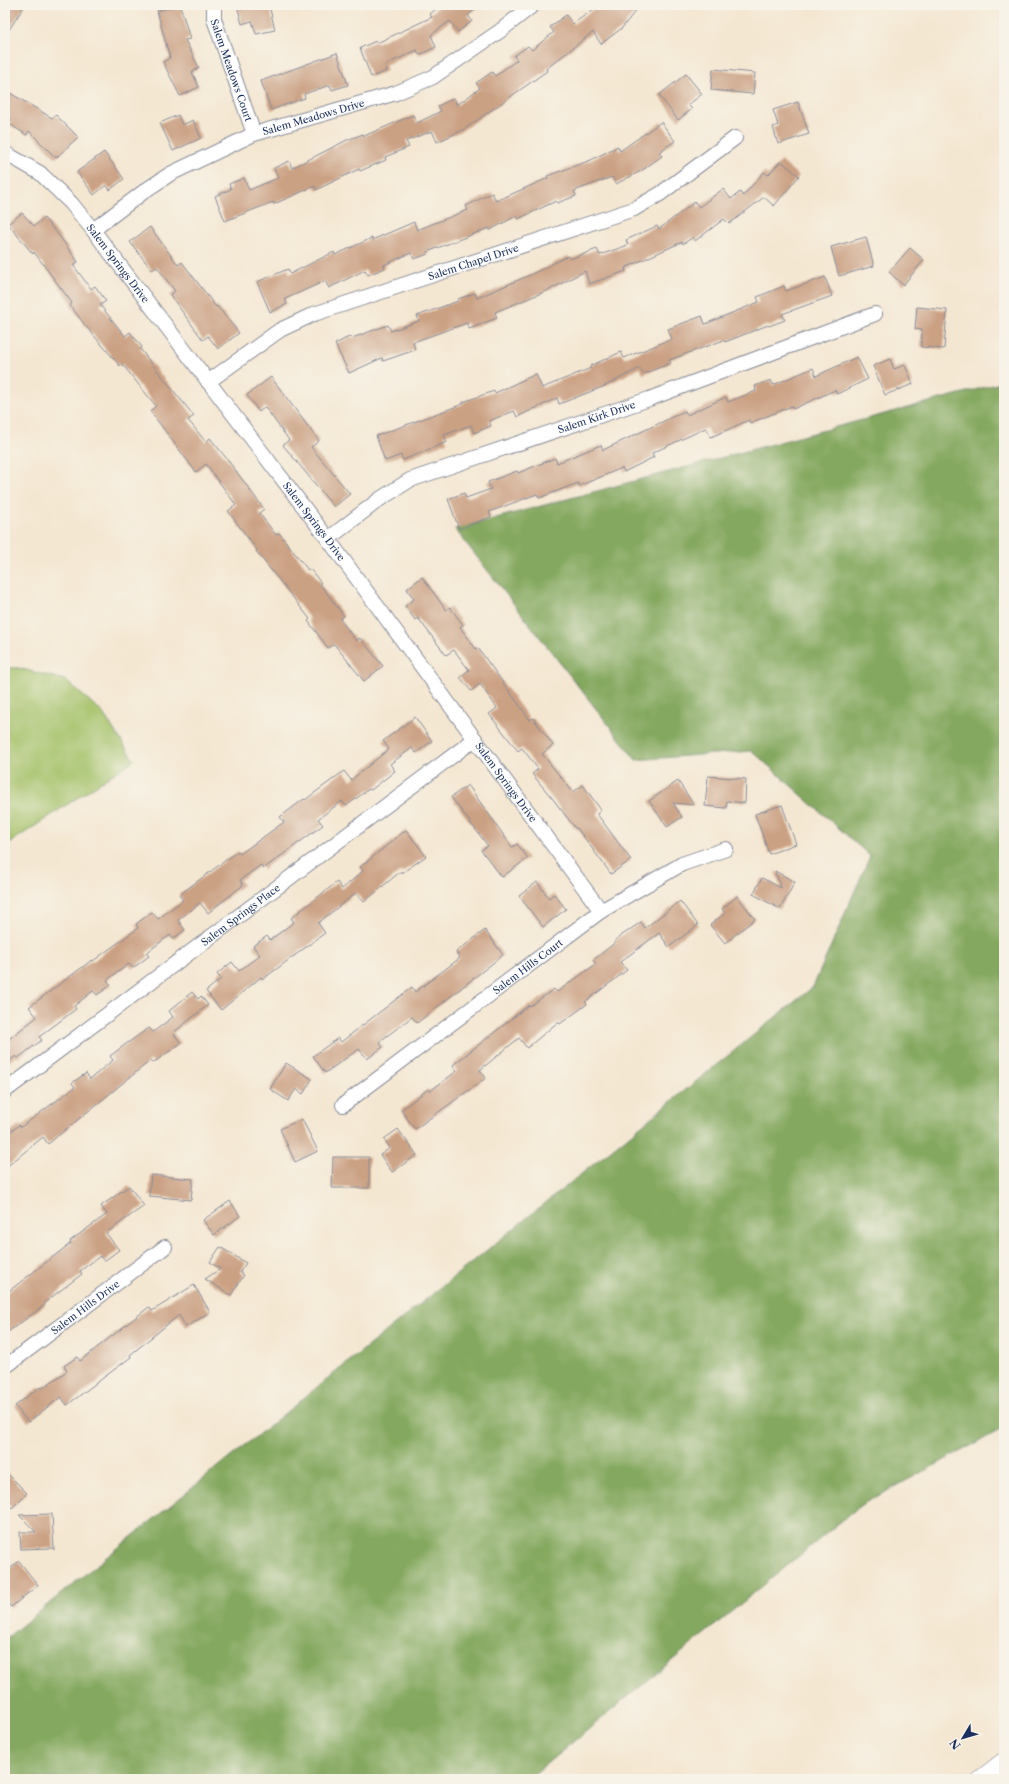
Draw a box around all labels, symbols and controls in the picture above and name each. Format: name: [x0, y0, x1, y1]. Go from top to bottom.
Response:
street label: Salem Meadows Court: [207, 17, 255, 123]
street label: Salem Meadows Drive: [261, 96, 366, 138]
street label: Salem Springs Drive: [84, 221, 152, 306]
street label: Salem Chapel Drive: [426, 241, 521, 283]
street label: Salem Kirk Drive: [556, 398, 637, 436]
street label: Salem Springs Drive: [280, 479, 348, 564]
street label: Salem Springs Drive: [472, 740, 540, 825]
street label: Salem Springs Place: [198, 881, 283, 949]
street label: Salem Hills Court: [490, 936, 566, 997]
street label: Salem Hills Drive: [48, 1277, 122, 1337]
north arrow: [943, 1718, 983, 1758]
text: N: [946, 1736, 964, 1752]

